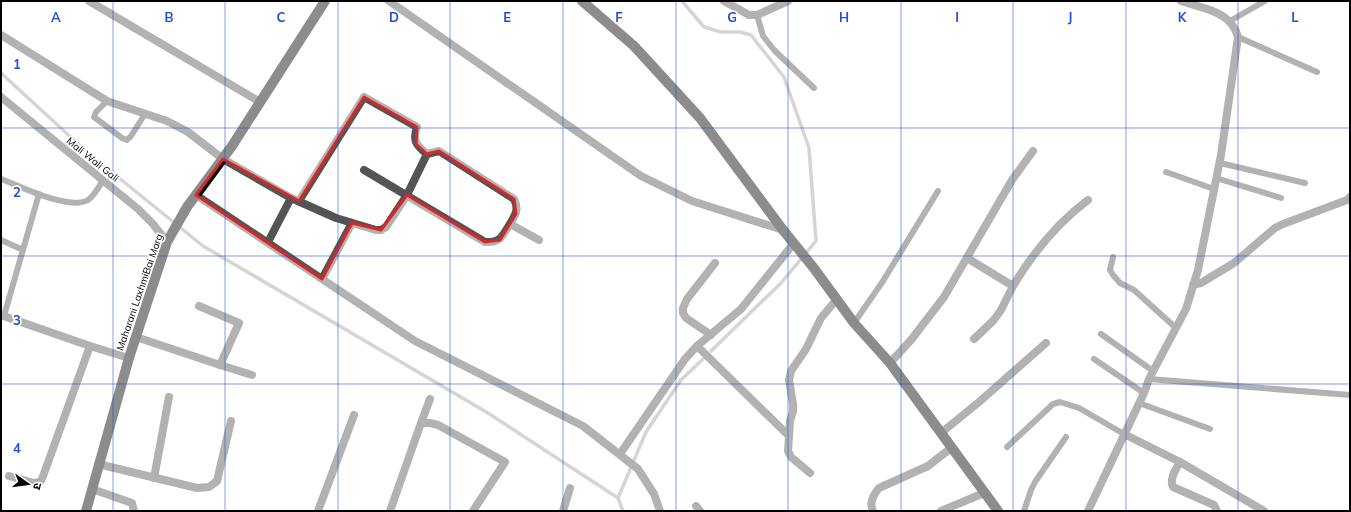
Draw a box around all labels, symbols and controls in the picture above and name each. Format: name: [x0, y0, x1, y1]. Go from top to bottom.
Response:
text: A: [51, 9, 61, 25]
text: B: [165, 9, 174, 25]
text: C: [277, 9, 286, 25]
text: D: [389, 9, 399, 25]
text: E: [503, 9, 511, 25]
text: F: [615, 9, 623, 25]
text: G: [727, 9, 737, 25]
text: H: [839, 9, 849, 25]
text: I: [955, 9, 959, 25]
text: J: [1068, 9, 1072, 25]
text: K: [1178, 9, 1188, 25]
text: L: [1291, 9, 1299, 25]
text: 1: [13, 56, 21, 72]
street label: Mali Wali Gali: [64, 134, 122, 185]
text: 2: [13, 184, 21, 200]
street label: Maharani LaxhmiBai Marg: [113, 232, 166, 352]
text: 3: [13, 312, 21, 328]
text: 4: [13, 440, 21, 456]
north arrow: [8, 464, 48, 504]
text: उ: [30, 482, 45, 492]

